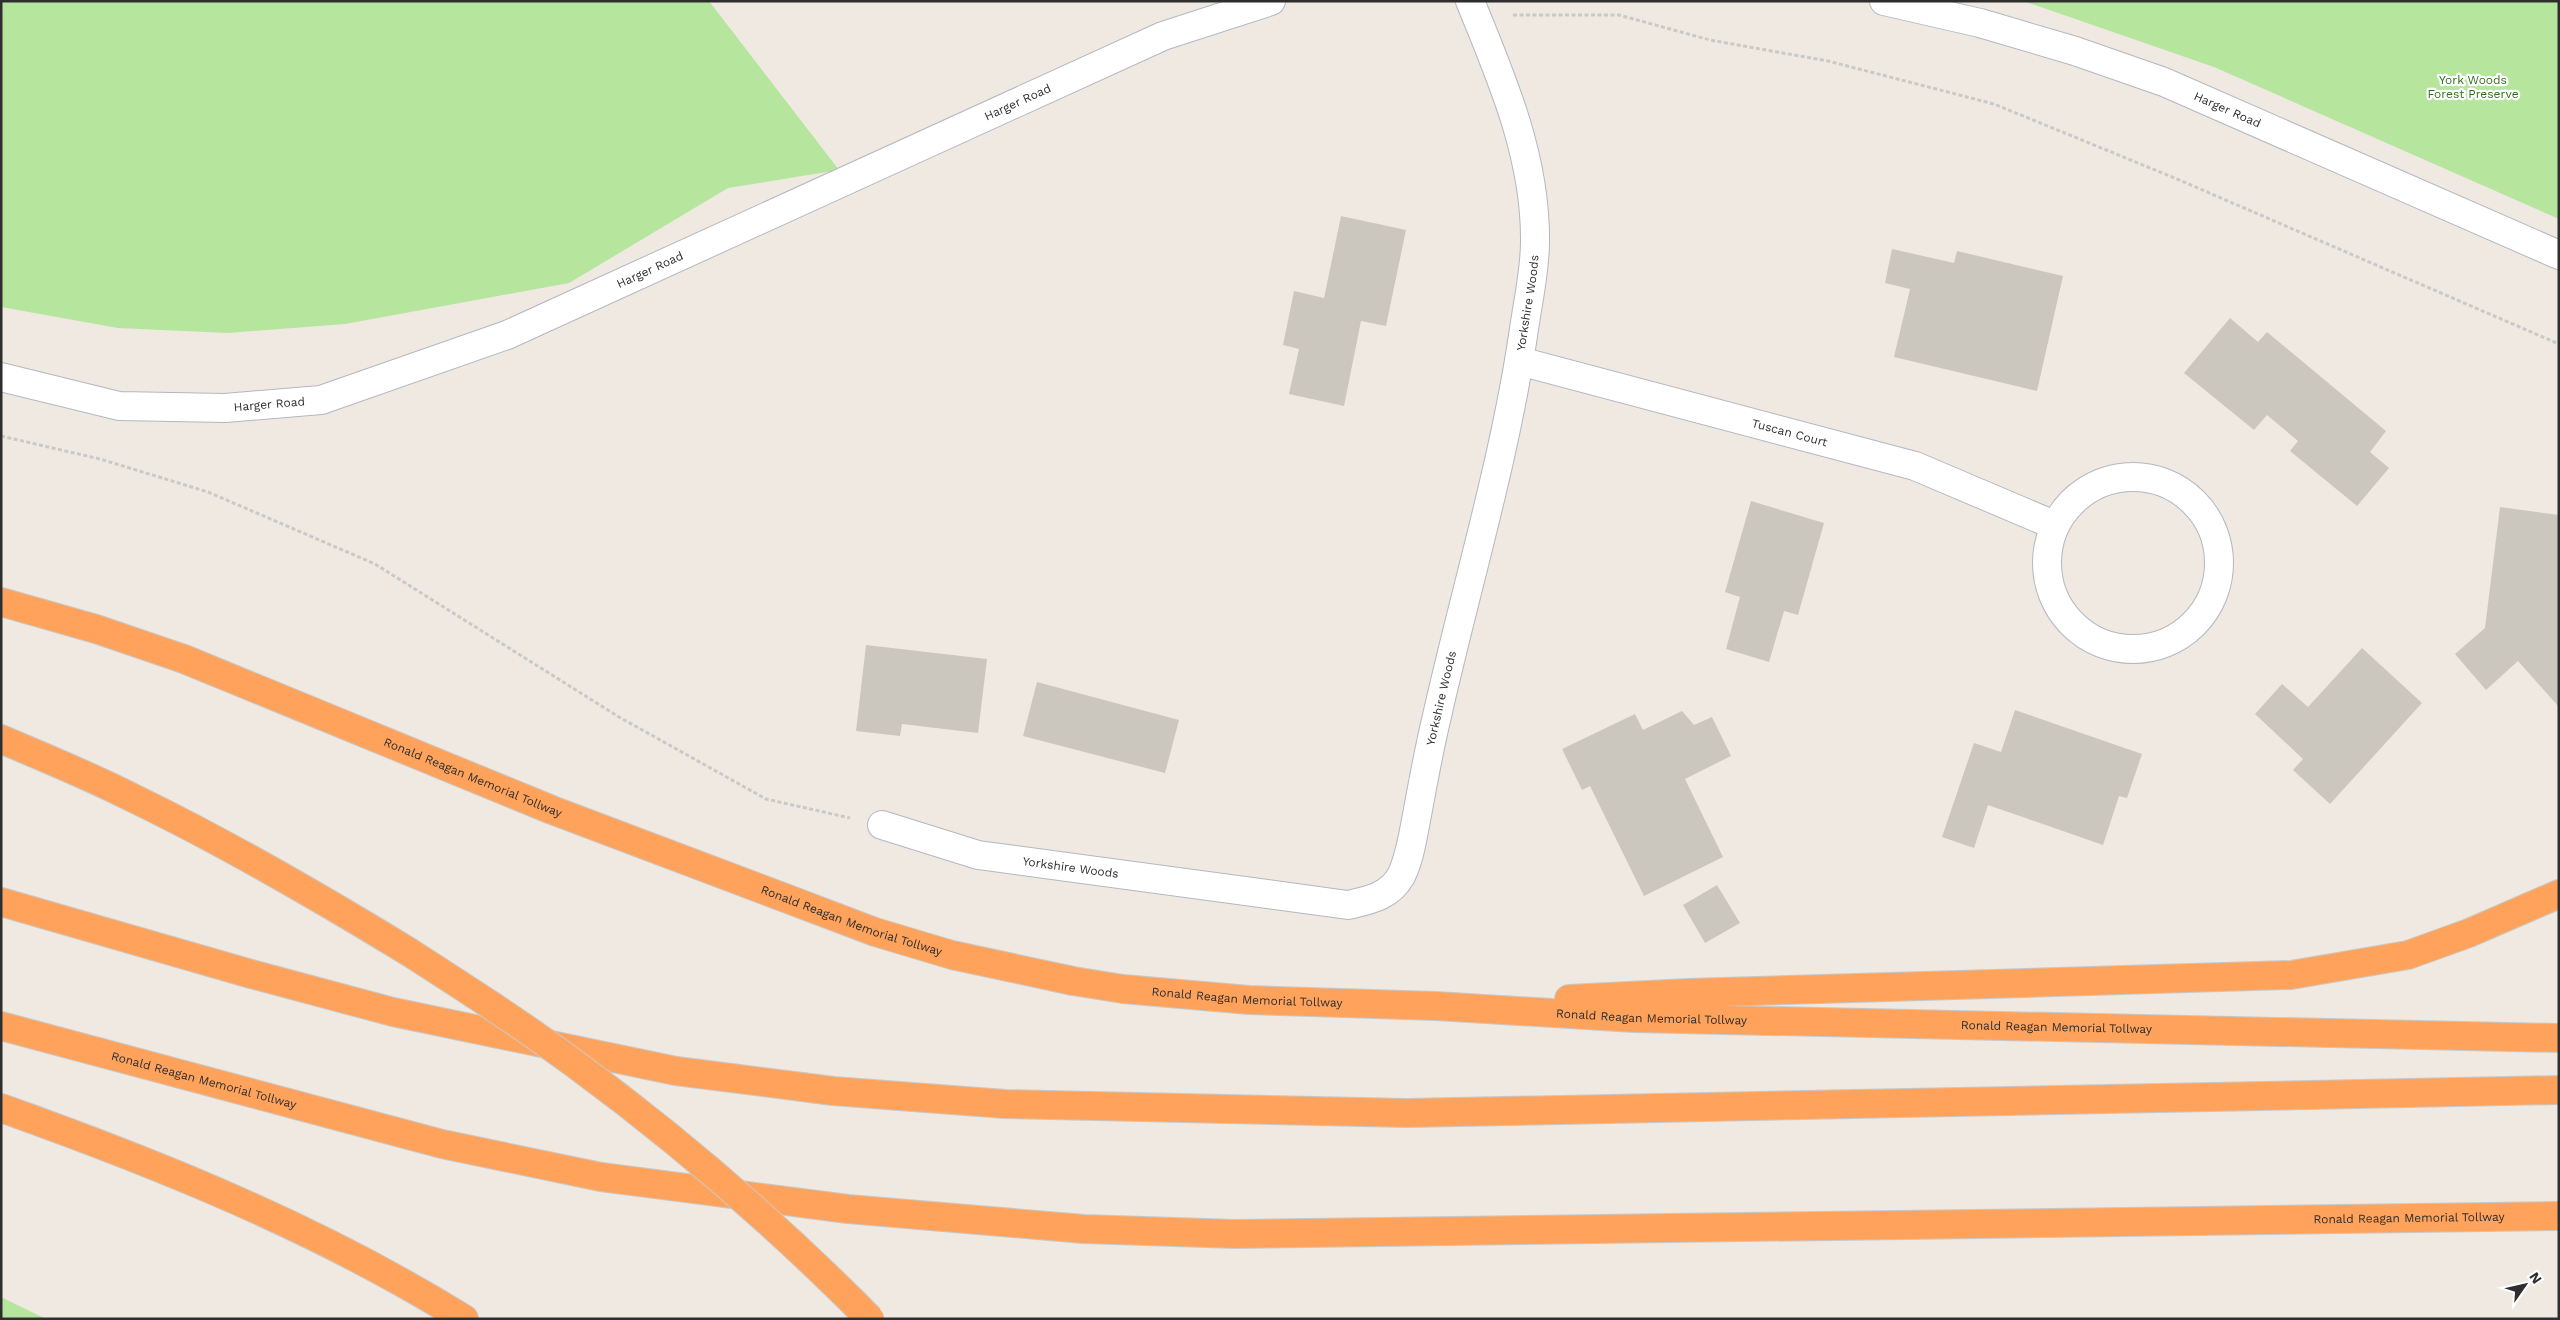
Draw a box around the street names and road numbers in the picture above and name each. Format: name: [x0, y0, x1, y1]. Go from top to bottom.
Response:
street label: Harger Road: [982, 81, 1053, 123]
street label: Harger Road: [2192, 89, 2263, 131]
street label: Harger Road: [615, 249, 685, 291]
street label: Yorkshire Woods: [1514, 254, 1542, 352]
street label: Harger Road: [233, 394, 306, 414]
street label: Tuscan Court: [1750, 416, 1829, 449]
street label: Yorkshire Woods: [1424, 650, 1459, 747]
street label: Ronald Reagan Memorial Tollway: [382, 735, 565, 820]
street label: Yorkshire Woods: [1022, 854, 1119, 881]
street label: Ronald Reagan Memorial Tollway: [759, 883, 945, 959]
street label: Ronald Reagan Memorial Tollway: [1151, 985, 1344, 1010]
street label: Ronald Reagan Memorial Tollway: [1556, 1006, 1748, 1027]
street label: Ronald Reagan Memorial Tollway: [1961, 1018, 2153, 1036]
street label: Ronald Reagan Memorial Tollway: [110, 1049, 299, 1112]
street label: Ronald Reagan Memorial Tollway: [2313, 1210, 2506, 1226]

